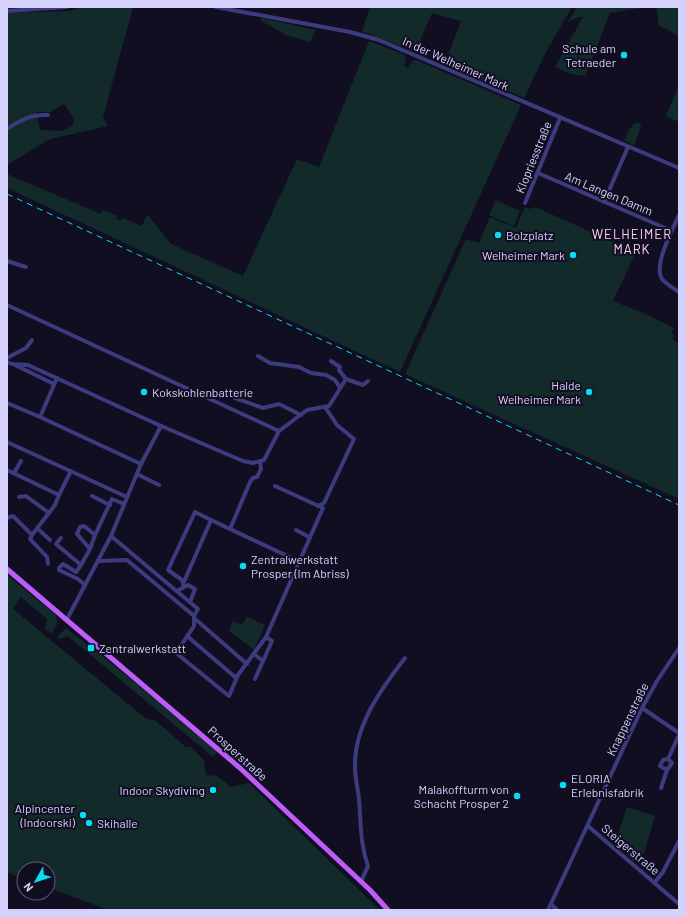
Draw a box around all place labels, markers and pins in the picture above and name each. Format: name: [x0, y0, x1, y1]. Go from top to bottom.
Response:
place label: Schule am Tetraeder: [562, 41, 617, 69]
marker: Schule am Tetraeder: [619, 50, 629, 60]
place label: Bolzplatz: [506, 228, 553, 242]
marker: Bolzplatz: [493, 230, 503, 240]
place label: Welheimer Mark: [482, 248, 565, 262]
marker: Welheimer Mark: [568, 250, 578, 260]
place label: Halde Welheimer Mark: [498, 378, 581, 406]
place label: Kokskohlenbatterie: [152, 385, 253, 399]
marker: Kokskohlenbatterie: [139, 387, 149, 397]
marker: Halde Welheimer Mark: [584, 387, 594, 397]
place label: Zentralwerkstatt Prosper (Im Abriss): [251, 552, 350, 580]
marker: Zentralwerkstatt Prosper (Im Abriss): [238, 561, 248, 571]
place label: Zentralwerkstatt: [99, 641, 186, 655]
marker: Zentralwerkstatt: [86, 643, 96, 653]
place label: ELORIA Erlebnisfabrik: [571, 771, 644, 799]
marker: ELORIA Erlebnisfabrik: [558, 780, 568, 790]
place label: Malakoffturm von Schacht Prosper 2: [414, 782, 509, 810]
place label: Indoor Skydiving: [119, 783, 205, 797]
marker: Indoor Skydiving: [208, 785, 218, 795]
marker: Malakoffturm von Schacht Prosper 2: [512, 791, 522, 801]
place label: Alpincenter (Indoorski): [15, 801, 76, 829]
marker: Alpincenter (Indoorski): [78, 810, 88, 820]
place label: Skihalle: [97, 816, 138, 830]
marker: Skihalle: [84, 818, 94, 828]

